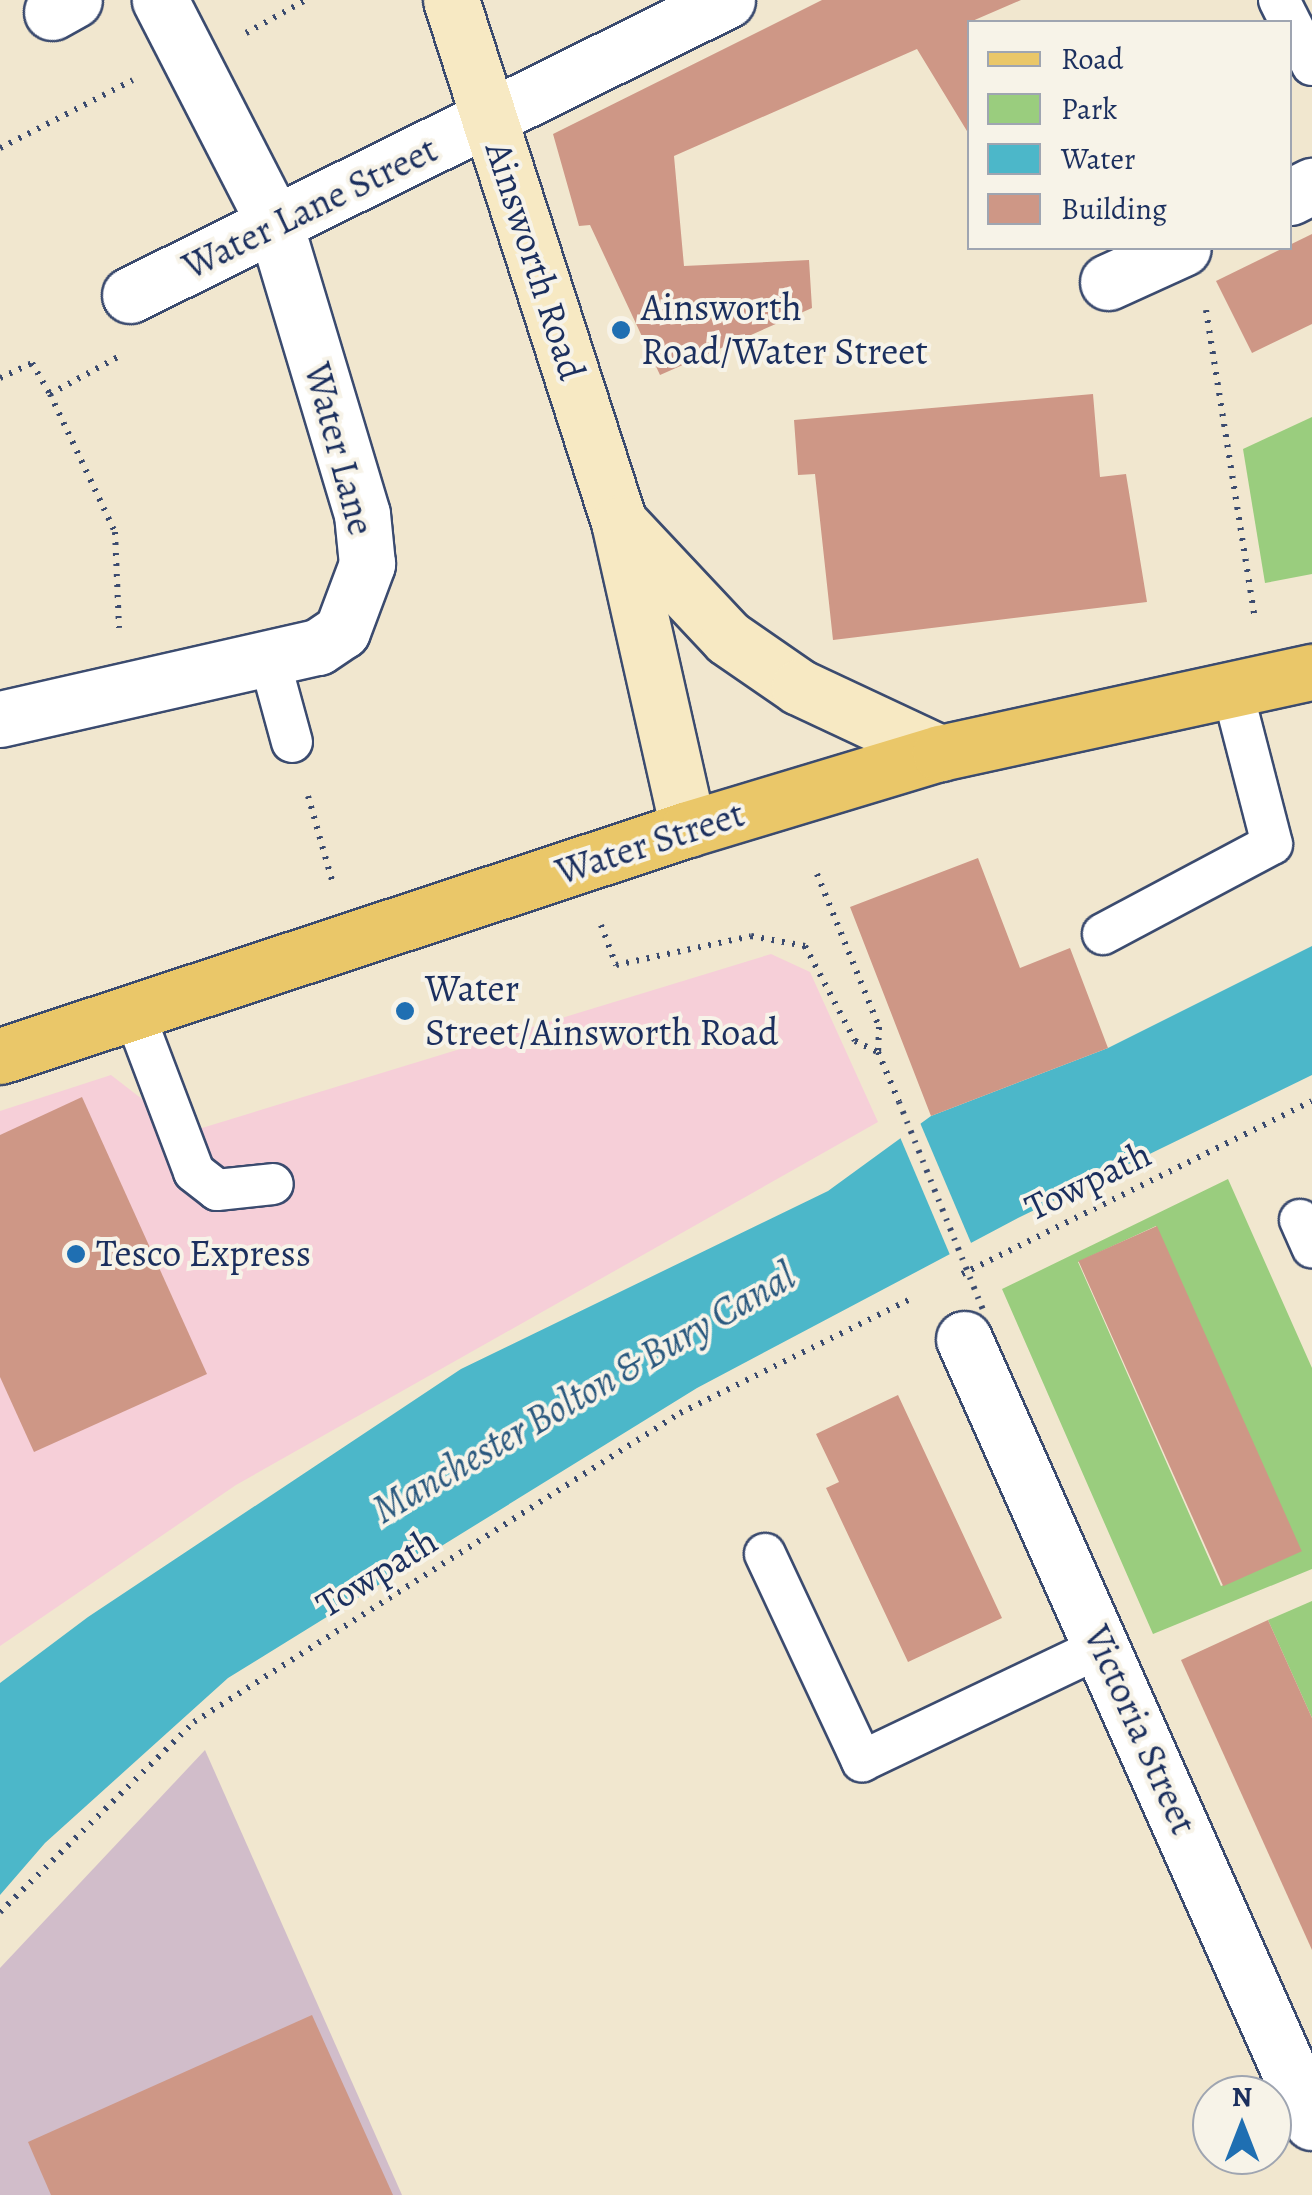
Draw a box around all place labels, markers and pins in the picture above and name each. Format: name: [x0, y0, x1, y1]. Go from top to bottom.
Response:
place label: Ainsworth Road/Water Street: [641, 285, 928, 374]
marker: Ainsworth Road/Water Street: [610, 319, 632, 341]
place label: Water Street/Ainsworth Road: [425, 966, 778, 1056]
marker: Water Street/Ainsworth Road: [394, 1000, 416, 1022]
place label: Tesco Express: [96, 1231, 311, 1277]
marker: Tesco Express: [65, 1243, 87, 1265]

